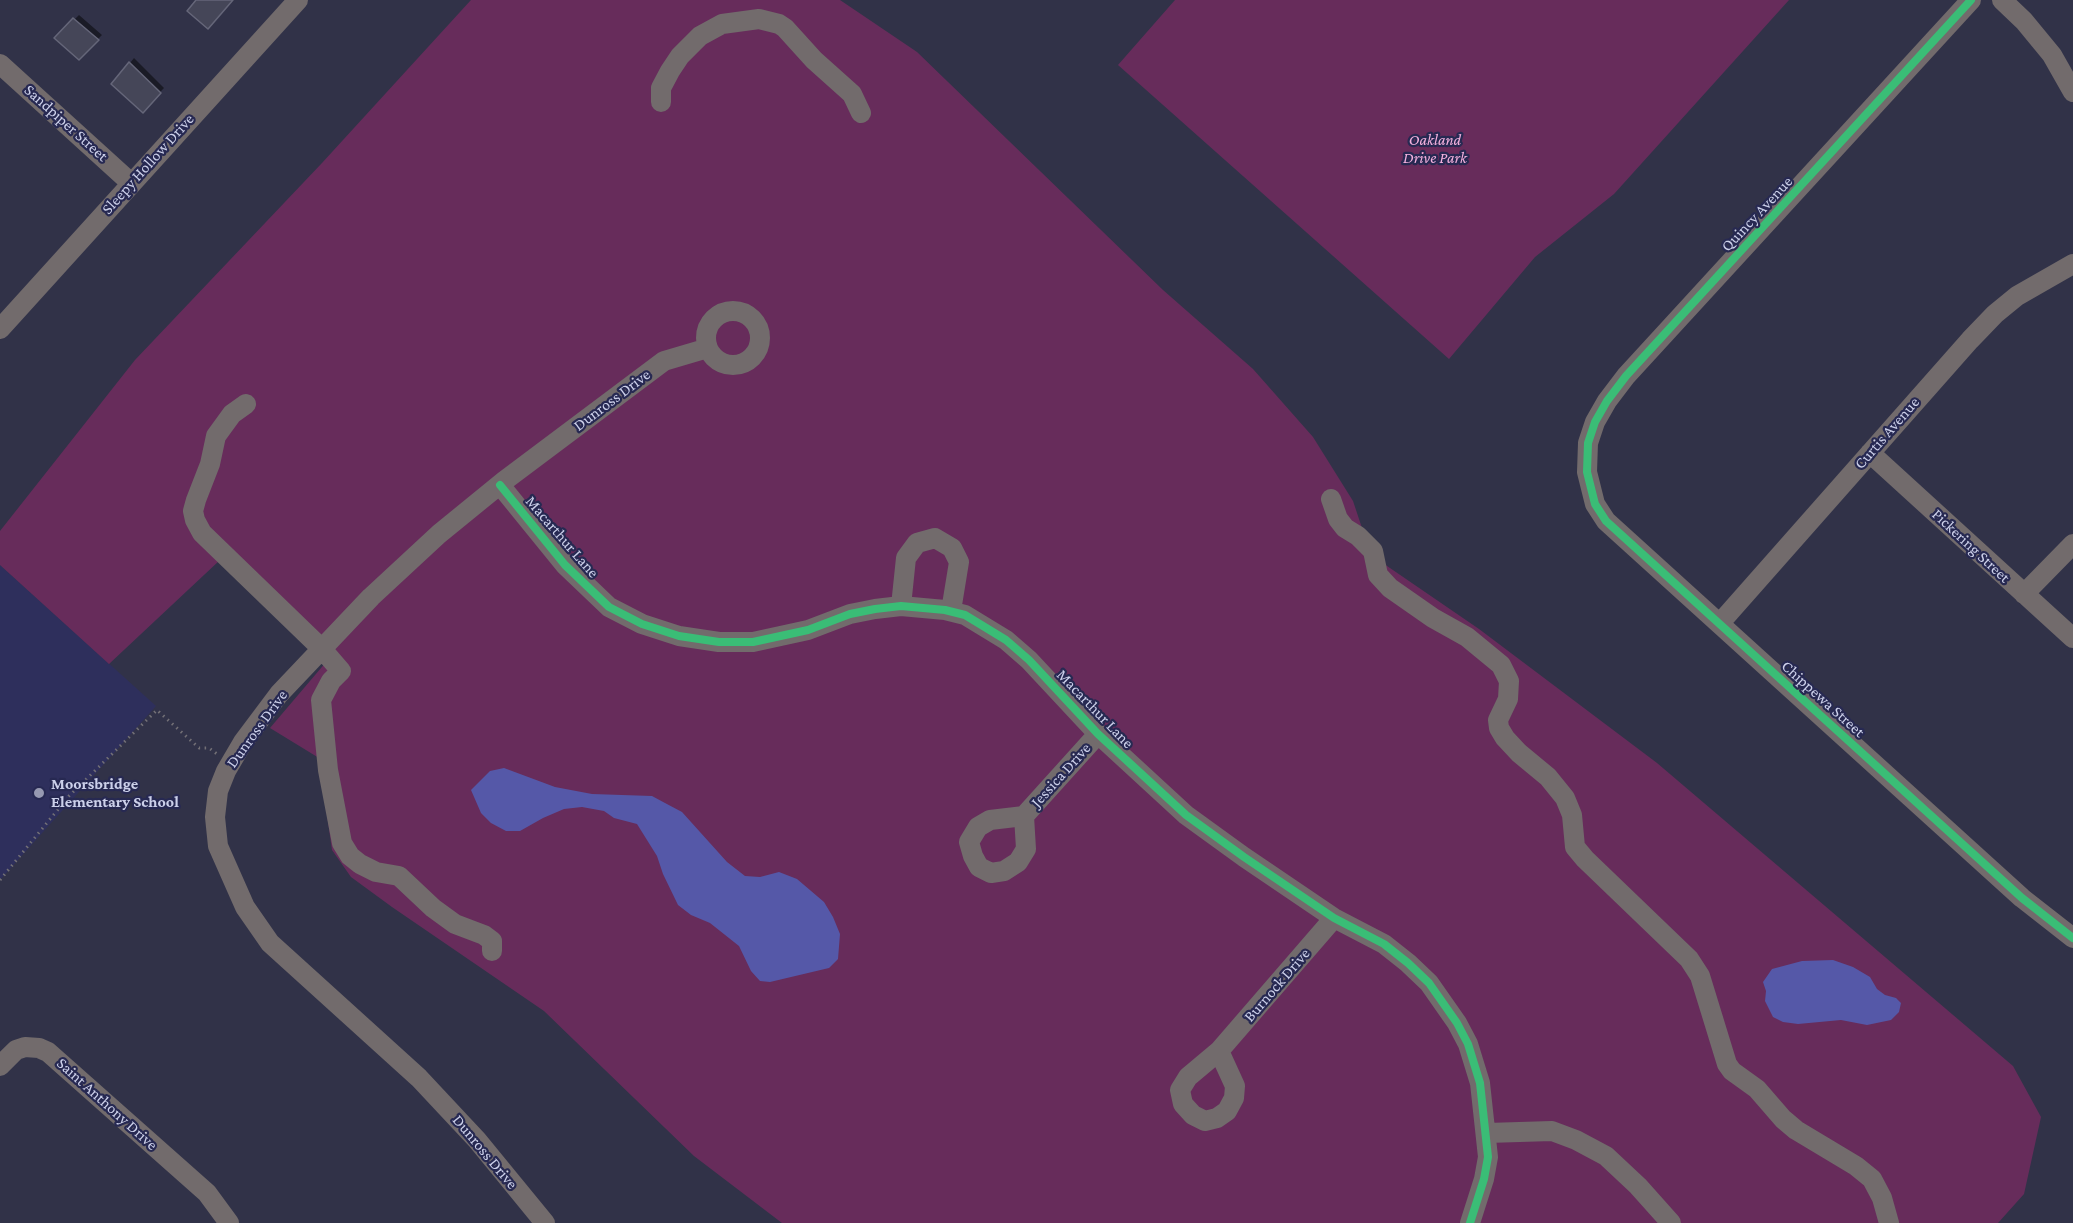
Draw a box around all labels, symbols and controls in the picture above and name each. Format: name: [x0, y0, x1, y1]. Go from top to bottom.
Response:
street label: Sandpiper Street: [20, 80, 112, 166]
street label: Sleepy Hollow Drive: [98, 110, 198, 218]
park label: Oakland Drive Park: [1403, 130, 1467, 168]
street label: Quincy Avenue: [1717, 172, 1797, 256]
street label: Dunross Drive: [570, 365, 654, 435]
street label: Curtis Avenue: [1850, 393, 1924, 473]
street label: Macarthur Lane: [521, 492, 603, 582]
street label: Pickering Street: [1928, 505, 2014, 587]
street label: Chippewa Street: [1777, 657, 1869, 741]
street label: Macarthur Lane: [1052, 665, 1138, 753]
street label: Dunross Drive: [222, 686, 292, 772]
street label: Jessica Drive: [1027, 739, 1095, 811]
place label: Moorsbridge Elementary School: [51, 774, 179, 812]
marker: Moorsbridge Elementary School: [32, 786, 46, 800]
street label: Burnock Drive: [1240, 944, 1314, 1026]
street label: Saint Anthony Drive: [53, 1054, 161, 1154]
street label: Dunross Drive: [448, 1111, 522, 1193]

